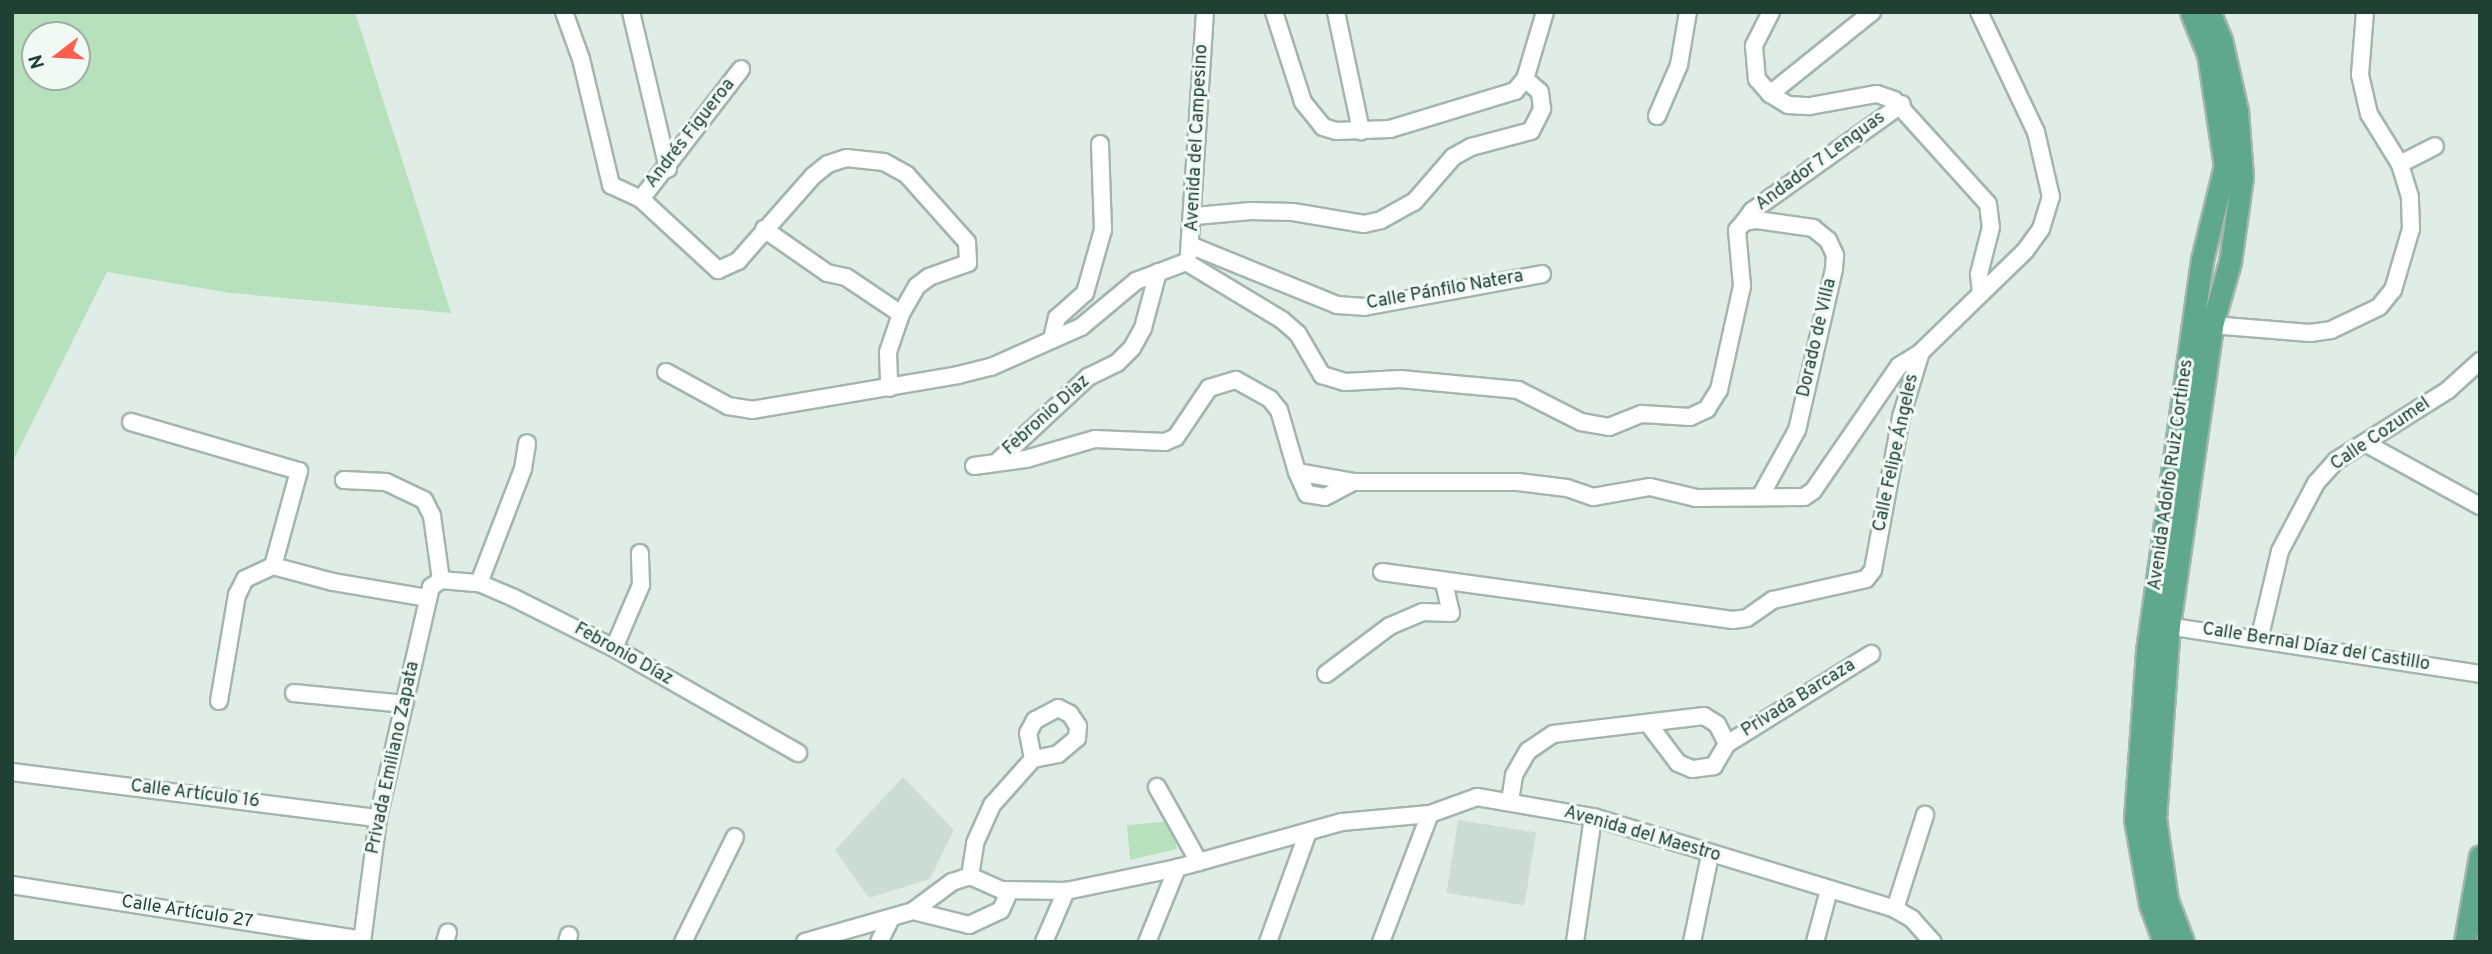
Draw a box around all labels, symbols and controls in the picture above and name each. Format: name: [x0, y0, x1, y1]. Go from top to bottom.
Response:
north arrow: [21, 21, 91, 91]
street label: Avenida del Campesino: [1182, 44, 1214, 232]
text: N: [24, 52, 51, 72]
street label: Andrés Figueroa: [642, 75, 740, 193]
street label: Andador 7 Lenguas: [1752, 107, 1890, 217]
street label: Calle Pánfilo Natera: [1365, 267, 1525, 315]
street label: Dorado de Villa: [1794, 276, 1842, 400]
street label: Avenida Adolfo Ruiz Cortines: [2145, 358, 2199, 592]
street label: Febronio Diaz: [999, 371, 1095, 461]
street label: Calle Felipe Ángeles: [1870, 372, 1924, 534]
street label: Calle Cozumel: [2327, 394, 2435, 476]
street label: Febronio Díaz: [570, 619, 676, 691]
street label: Calle Bernal Díaz del Castillo: [2201, 619, 2431, 677]
street label: Privada Barcaza: [1738, 655, 1860, 743]
street label: Privada Emiliano Zapata: [363, 660, 425, 856]
street label: Calle Artículo 16: [129, 776, 261, 814]
street label: Avenida del Maestro: [1561, 802, 1723, 868]
street label: Calle Artículo 27: [119, 892, 255, 934]

